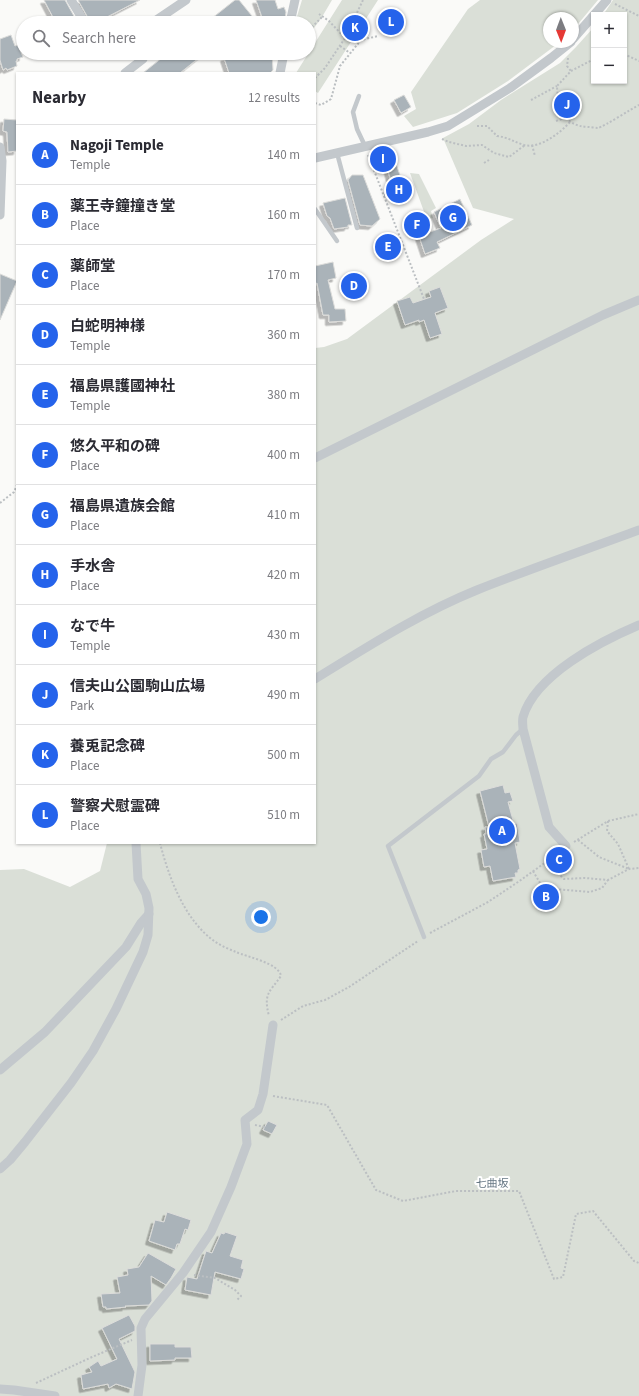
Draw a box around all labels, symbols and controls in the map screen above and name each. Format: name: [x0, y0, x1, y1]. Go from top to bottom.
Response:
pin: L: [378, 7, 404, 37]
north arrow: [543, 12, 579, 48]
map controls: [591, 12, 627, 84]
button: +: [591, 12, 627, 48]
pin: K: [342, 13, 368, 43]
search box: [16, 16, 316, 60]
icon: search: [30, 27, 52, 49]
text: Search here: [62, 28, 136, 49]
button: −: [591, 48, 627, 84]
text: Nearby: [32, 86, 86, 110]
text: 12 results: [248, 89, 300, 107]
pin: J: [554, 90, 580, 120]
text: Nagoji Temple: [70, 135, 164, 156]
pin: I: [370, 144, 396, 174]
text: A: [41, 146, 49, 164]
text: 140 m: [267, 146, 300, 164]
text: Temple: [70, 156, 110, 174]
pin: H: [386, 175, 412, 205]
text: 薬王寺鐘撞き堂: [70, 196, 175, 217]
pin: G: [440, 203, 466, 233]
text: B: [41, 206, 49, 224]
text: 160 m: [267, 206, 300, 224]
pin: F: [404, 210, 430, 240]
text: Place: [70, 217, 99, 235]
pin: E: [375, 232, 401, 262]
text: 薬師堂: [70, 256, 115, 277]
text: C: [41, 266, 49, 284]
text: 170 m: [267, 266, 300, 284]
pin: D: [341, 271, 367, 301]
text: Place: [70, 277, 99, 295]
text: 白蛇明神様: [70, 316, 145, 337]
text: D: [41, 326, 49, 344]
text: 360 m: [267, 326, 300, 344]
text: Temple: [70, 337, 110, 355]
text: 福島県護國神社: [70, 376, 175, 397]
text: E: [41, 386, 49, 404]
text: 380 m: [267, 386, 300, 404]
text: Temple: [70, 397, 110, 415]
text: 悠久平和の碑: [70, 436, 160, 457]
text: F: [42, 446, 48, 464]
text: 400 m: [267, 446, 300, 464]
text: Place: [70, 457, 99, 475]
text: 福島県遺族会館: [70, 496, 175, 517]
text: G: [41, 506, 49, 524]
text: 410 m: [267, 506, 300, 524]
text: Place: [70, 517, 99, 535]
text: 手水舎: [70, 556, 115, 577]
text: H: [41, 566, 49, 584]
text: 420 m: [267, 566, 300, 584]
text: Place: [70, 577, 99, 595]
text: なで牛: [70, 616, 115, 637]
text: I: [43, 626, 47, 644]
text: 430 m: [267, 626, 300, 644]
text: Temple: [70, 637, 110, 655]
text: 信夫山公園駒山広場: [70, 676, 205, 697]
text: J: [42, 686, 48, 704]
text: 490 m: [267, 686, 300, 704]
text: Park: [70, 697, 94, 715]
text: 養兎記念碑: [70, 736, 145, 757]
text: K: [41, 746, 49, 764]
text: 500 m: [267, 746, 300, 764]
text: Place: [70, 757, 99, 775]
text: 警察犬慰霊碑: [70, 796, 160, 817]
text: L: [42, 806, 48, 824]
text: 510 m: [267, 806, 300, 824]
pin: A: [489, 816, 515, 846]
text: Place: [70, 817, 99, 835]
pin: C: [546, 845, 572, 875]
pin: B: [533, 882, 559, 912]
your location: [251, 907, 271, 927]
street label: 七曲坂: [476, 1176, 509, 1191]

